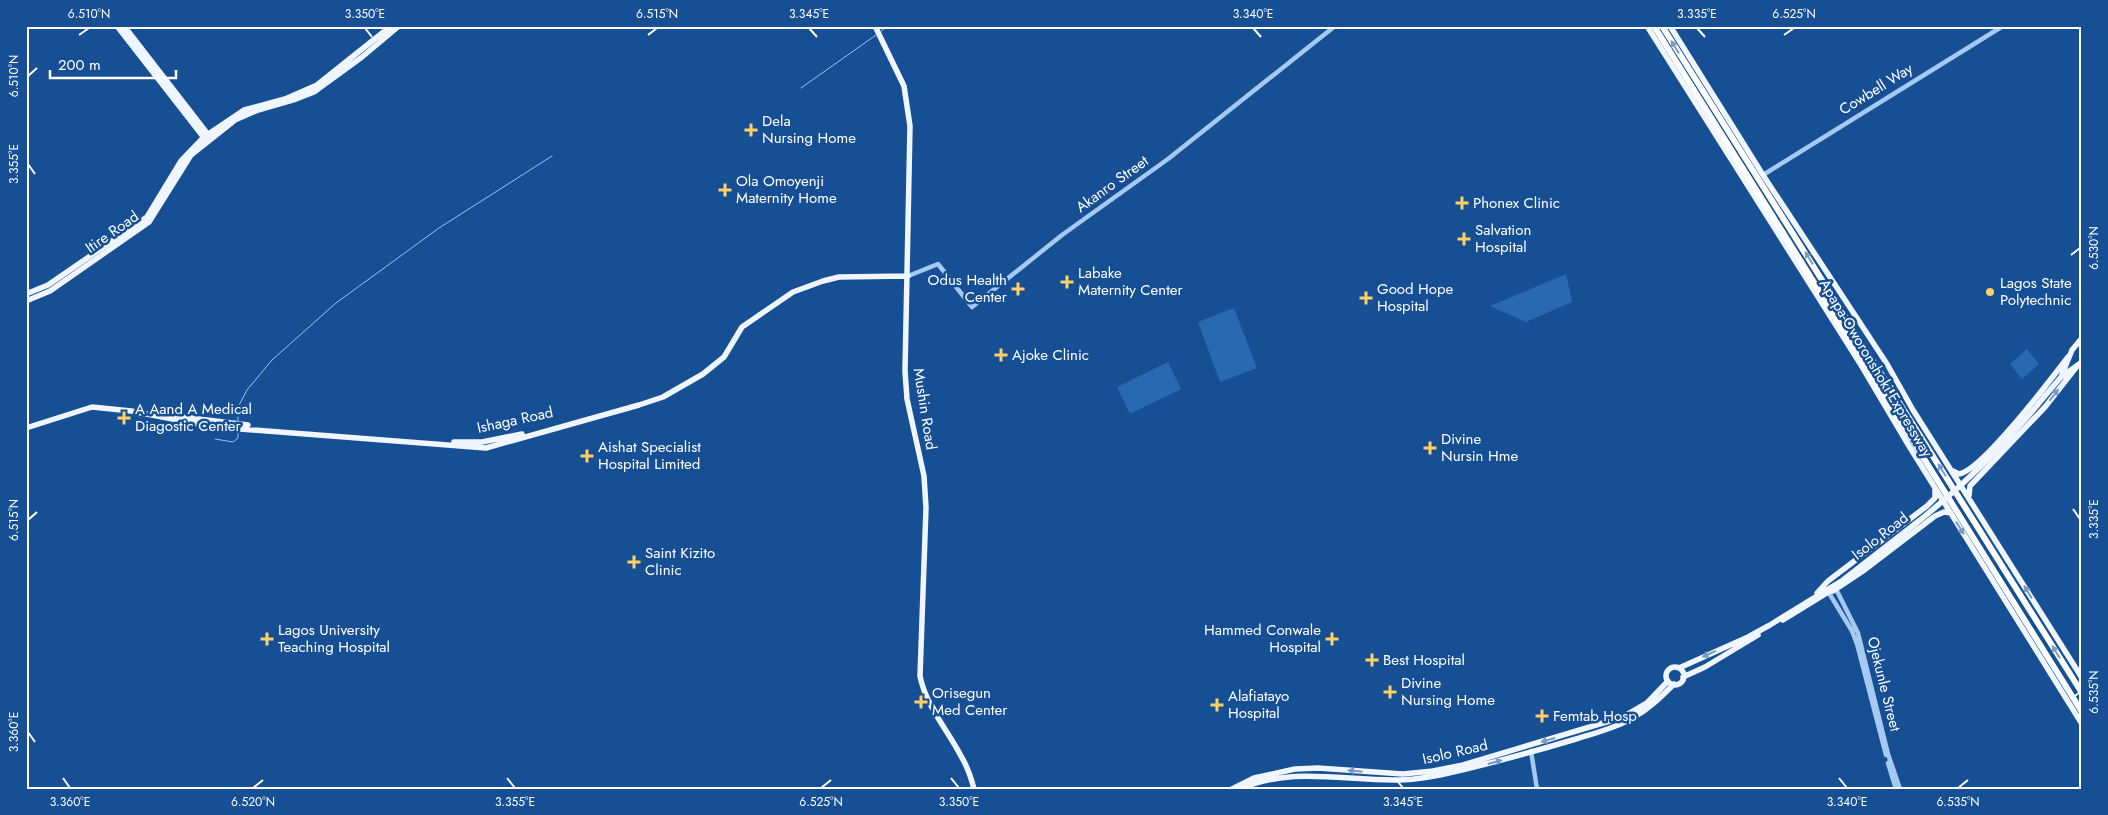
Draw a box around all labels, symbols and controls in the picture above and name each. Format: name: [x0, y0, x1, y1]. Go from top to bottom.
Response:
text: 6.510°N: [68, 5, 110, 23]
text: 3.350°E: [345, 5, 385, 23]
text: 6.515°N: [636, 5, 678, 23]
text: 3.345°E: [789, 5, 829, 23]
text: 3.340°E: [1233, 5, 1273, 23]
text: 3.335°E: [1677, 5, 1717, 23]
text: 6.525°N: [1772, 5, 1816, 23]
one-way arrow: [1670, 40, 1680, 54]
scale bar: [50, 48, 176, 80]
text: 200 m: [58, 54, 101, 76]
text: 6.510°N: [5, 55, 23, 97]
street label: Cowbell Way: [1835, 57, 1917, 120]
place label: Dela Nursing Home: [762, 110, 856, 149]
marker: Dela Nursing Home: [744, 123, 758, 137]
text: 3.355°E: [5, 144, 23, 184]
street label: Akanro Street: [1071, 150, 1153, 218]
place label: Ola Omoyenji Maternity Home: [736, 170, 837, 209]
marker: Ola Omoyenji Maternity Home: [718, 183, 732, 197]
place label: Phonex Clinic: [1473, 192, 1560, 214]
marker: Phonex Clinic: [1455, 196, 1469, 210]
street label: Itire Road: [81, 206, 143, 258]
place label: Salvation Hospital: [1475, 219, 1531, 258]
text: 6.530°N: [2085, 226, 2103, 270]
marker: Salvation Hospital: [1457, 232, 1471, 246]
one-way arrow: [1804, 251, 1814, 265]
place label: Labake Maternity Center: [1078, 262, 1184, 301]
place label: Odus Health Center: [928, 269, 1008, 308]
place label: Lagos State Polytechnic: [2000, 272, 2072, 311]
marker: Labake Maternity Center: [1060, 275, 1074, 289]
street label: Apapa-Oworonshoki Expressway: [1814, 275, 1938, 462]
place label: Good Hope Hospital: [1377, 278, 1454, 317]
marker: Odus Health Center: [1011, 282, 1025, 296]
marker: Lagos State Polytechnic: [1984, 286, 1996, 298]
marker: Good Hope Hospital: [1359, 291, 1373, 305]
place label: Ajoke Clinic: [1012, 344, 1089, 366]
marker: Ajoke Clinic: [994, 348, 1008, 362]
street label: Mushin Road: [908, 366, 942, 452]
one-way arrow: [2049, 389, 2060, 402]
place label: A Aand A Medical Diagostic Center: [135, 398, 252, 437]
street label: Ishaga Road: [475, 401, 555, 439]
marker: A Aand A Medical Diagostic Center: [117, 411, 131, 425]
place label: Divine Nursin Hme: [1441, 428, 1518, 467]
place label: Aishat Specialist Hospital Limited: [598, 436, 701, 475]
marker: Divine Nursin Hme: [1423, 441, 1437, 455]
marker: Aishat Specialist Hospital Limited: [580, 449, 594, 463]
one-way arrow: [1937, 463, 1946, 476]
text: 6.515°N: [5, 499, 23, 541]
text: 3.335°E: [2085, 499, 2103, 539]
street label: Isolo Road: [1847, 507, 1913, 565]
one-way arrow: [1955, 521, 1965, 534]
place label: Saint Kizito Clinic: [645, 542, 715, 581]
marker: Saint Kizito Clinic: [627, 555, 641, 569]
one-way arrow: [2024, 585, 2033, 598]
place label: Lagos University Teaching Hospital: [278, 619, 390, 658]
place label: Hammed Conwale Hospital: [1204, 619, 1321, 658]
marker: Lagos University Teaching Hospital: [260, 632, 274, 646]
marker: Hammed Conwale Hospital: [1325, 632, 1339, 646]
street label: Ojekunle Street: [1862, 634, 1907, 734]
one-way arrow: [2051, 645, 2061, 659]
place label: Best Hospital: [1383, 649, 1465, 671]
one-way arrow: [1702, 651, 1716, 659]
marker: Best Hospital: [1365, 653, 1379, 667]
text: 6.535°N: [2085, 670, 2103, 714]
place label: Divine Nursing Home: [1401, 672, 1495, 711]
place label: Orisegun Med Center: [932, 682, 1008, 721]
place label: Alafiatayo Hospital: [1228, 685, 1289, 724]
marker: Divine Nursing Home: [1383, 685, 1397, 699]
marker: Orisegun Med Center: [914, 695, 928, 709]
marker: Alafiatayo Hospital: [1210, 698, 1224, 712]
place label: Femtab Hosp: [1553, 705, 1637, 727]
marker: Femtab Hosp: [1535, 709, 1549, 723]
text: 3.360°E: [5, 712, 23, 752]
street label: Isolo Road: [1420, 734, 1490, 770]
one-way arrow: [1541, 736, 1556, 744]
one-way arrow: [1487, 758, 1502, 766]
one-way arrow: [1347, 767, 1363, 775]
text: 3.360°E: [50, 793, 90, 811]
text: 6.520°N: [231, 793, 275, 811]
text: 3.355°E: [495, 793, 535, 811]
text: 6.525°N: [799, 793, 843, 811]
text: 3.350°E: [939, 793, 979, 811]
text: 3.345°E: [1383, 793, 1423, 811]
text: 3.340°E: [1827, 793, 1867, 811]
text: 6.535°N: [1936, 793, 1980, 811]

